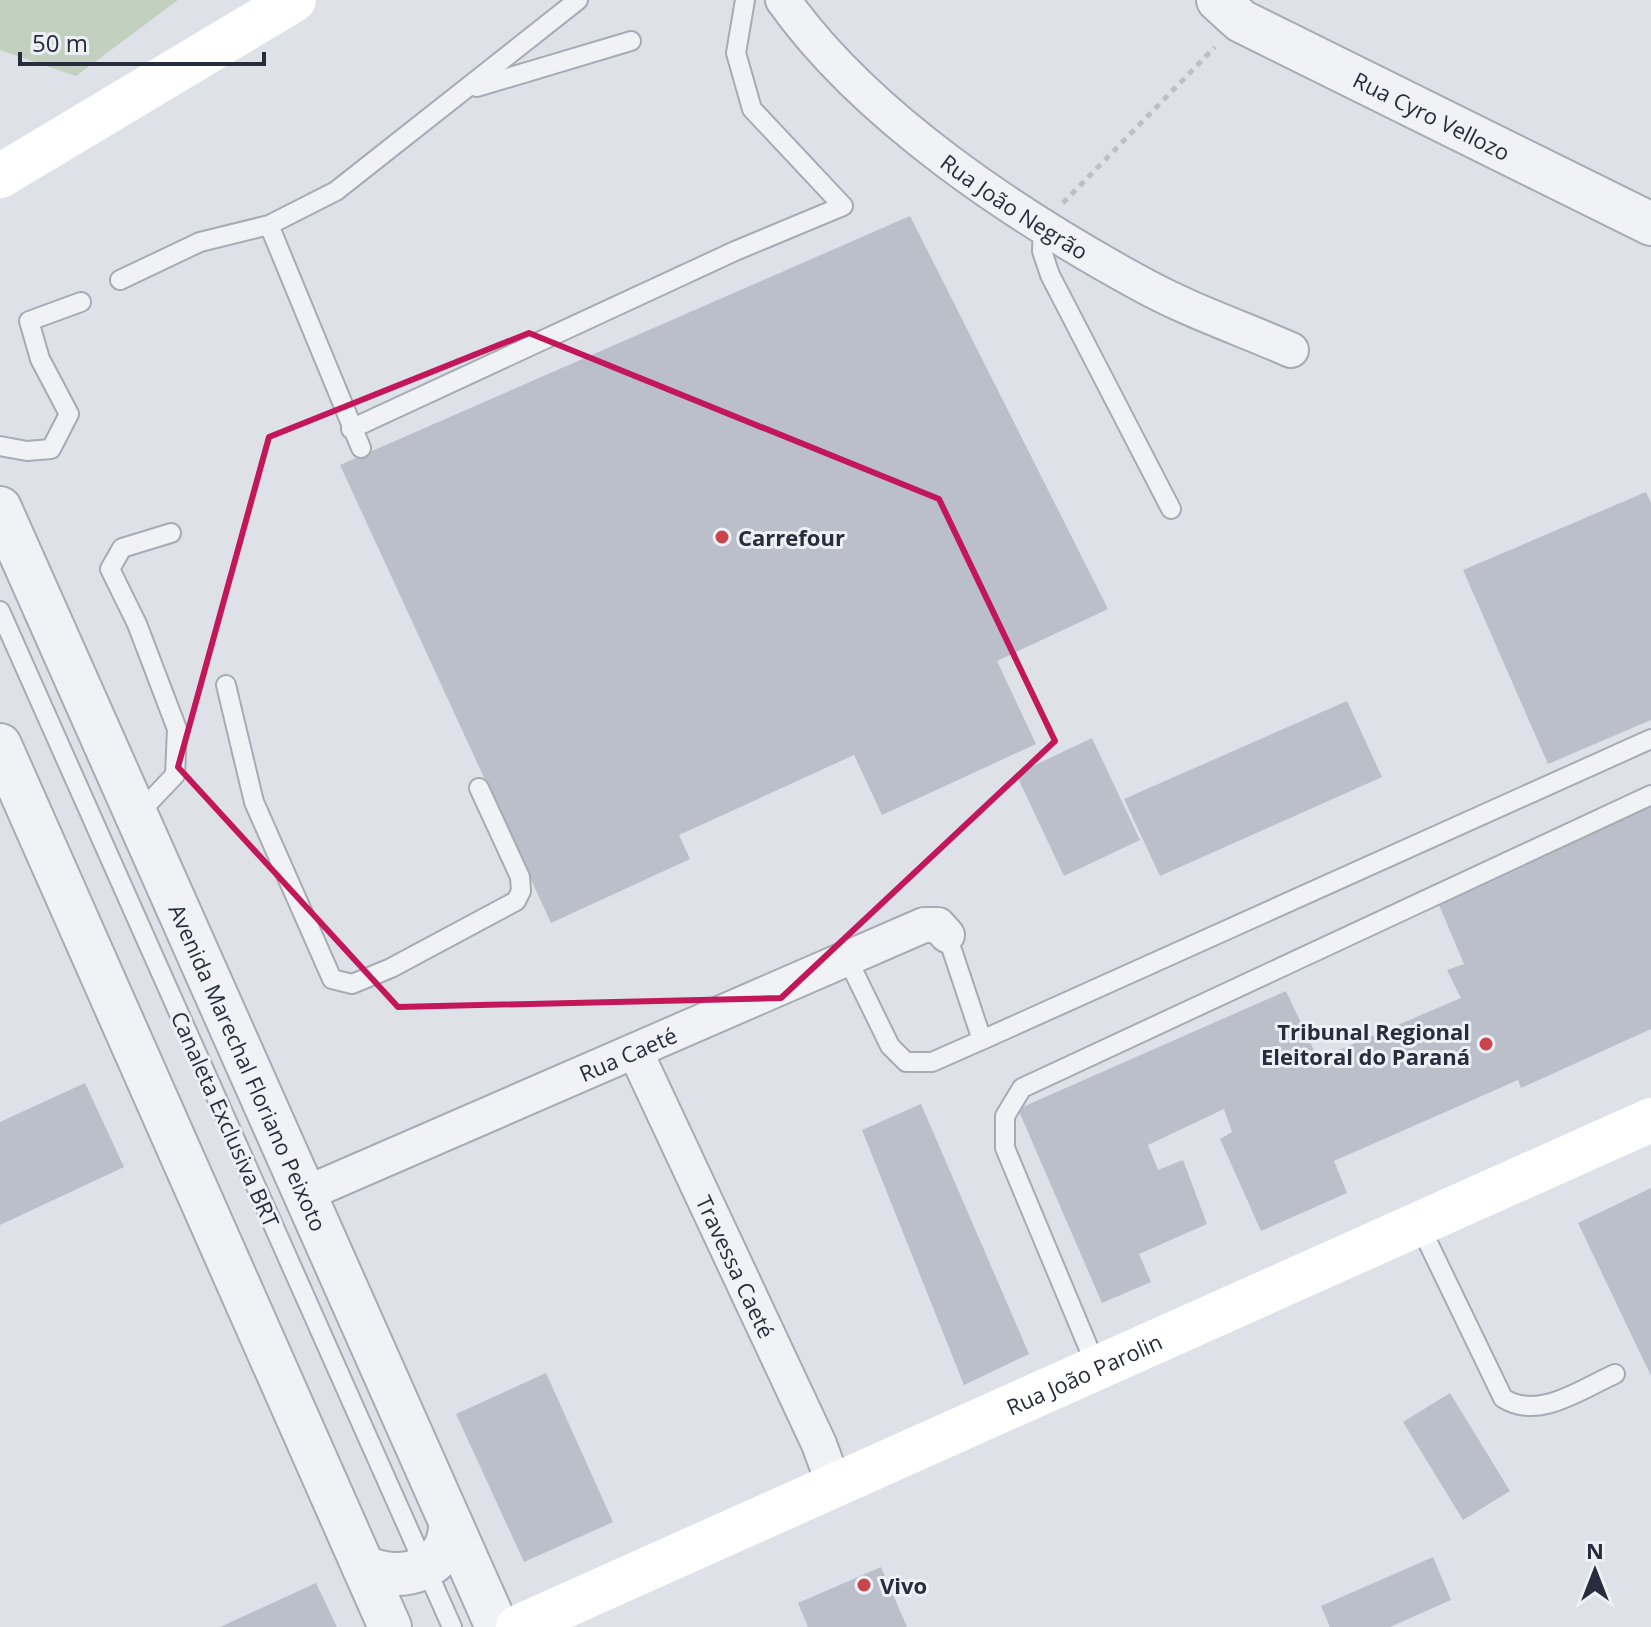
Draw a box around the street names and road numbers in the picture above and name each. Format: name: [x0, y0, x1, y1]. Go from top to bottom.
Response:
street label: Rua Cyro Vellozo: [1348, 64, 1515, 167]
street label: Rua João Negrão: [935, 147, 1094, 266]
street label: Avenida Marechal Floriano Peixoto: [163, 899, 334, 1236]
street label: Canaleta Exclusiva BRT: [165, 1006, 287, 1232]
street label: Rua Caeté: [574, 1019, 681, 1088]
street label: Travessa Caeté: [690, 1190, 782, 1343]
street label: Rua João Parolin: [1001, 1326, 1167, 1422]

